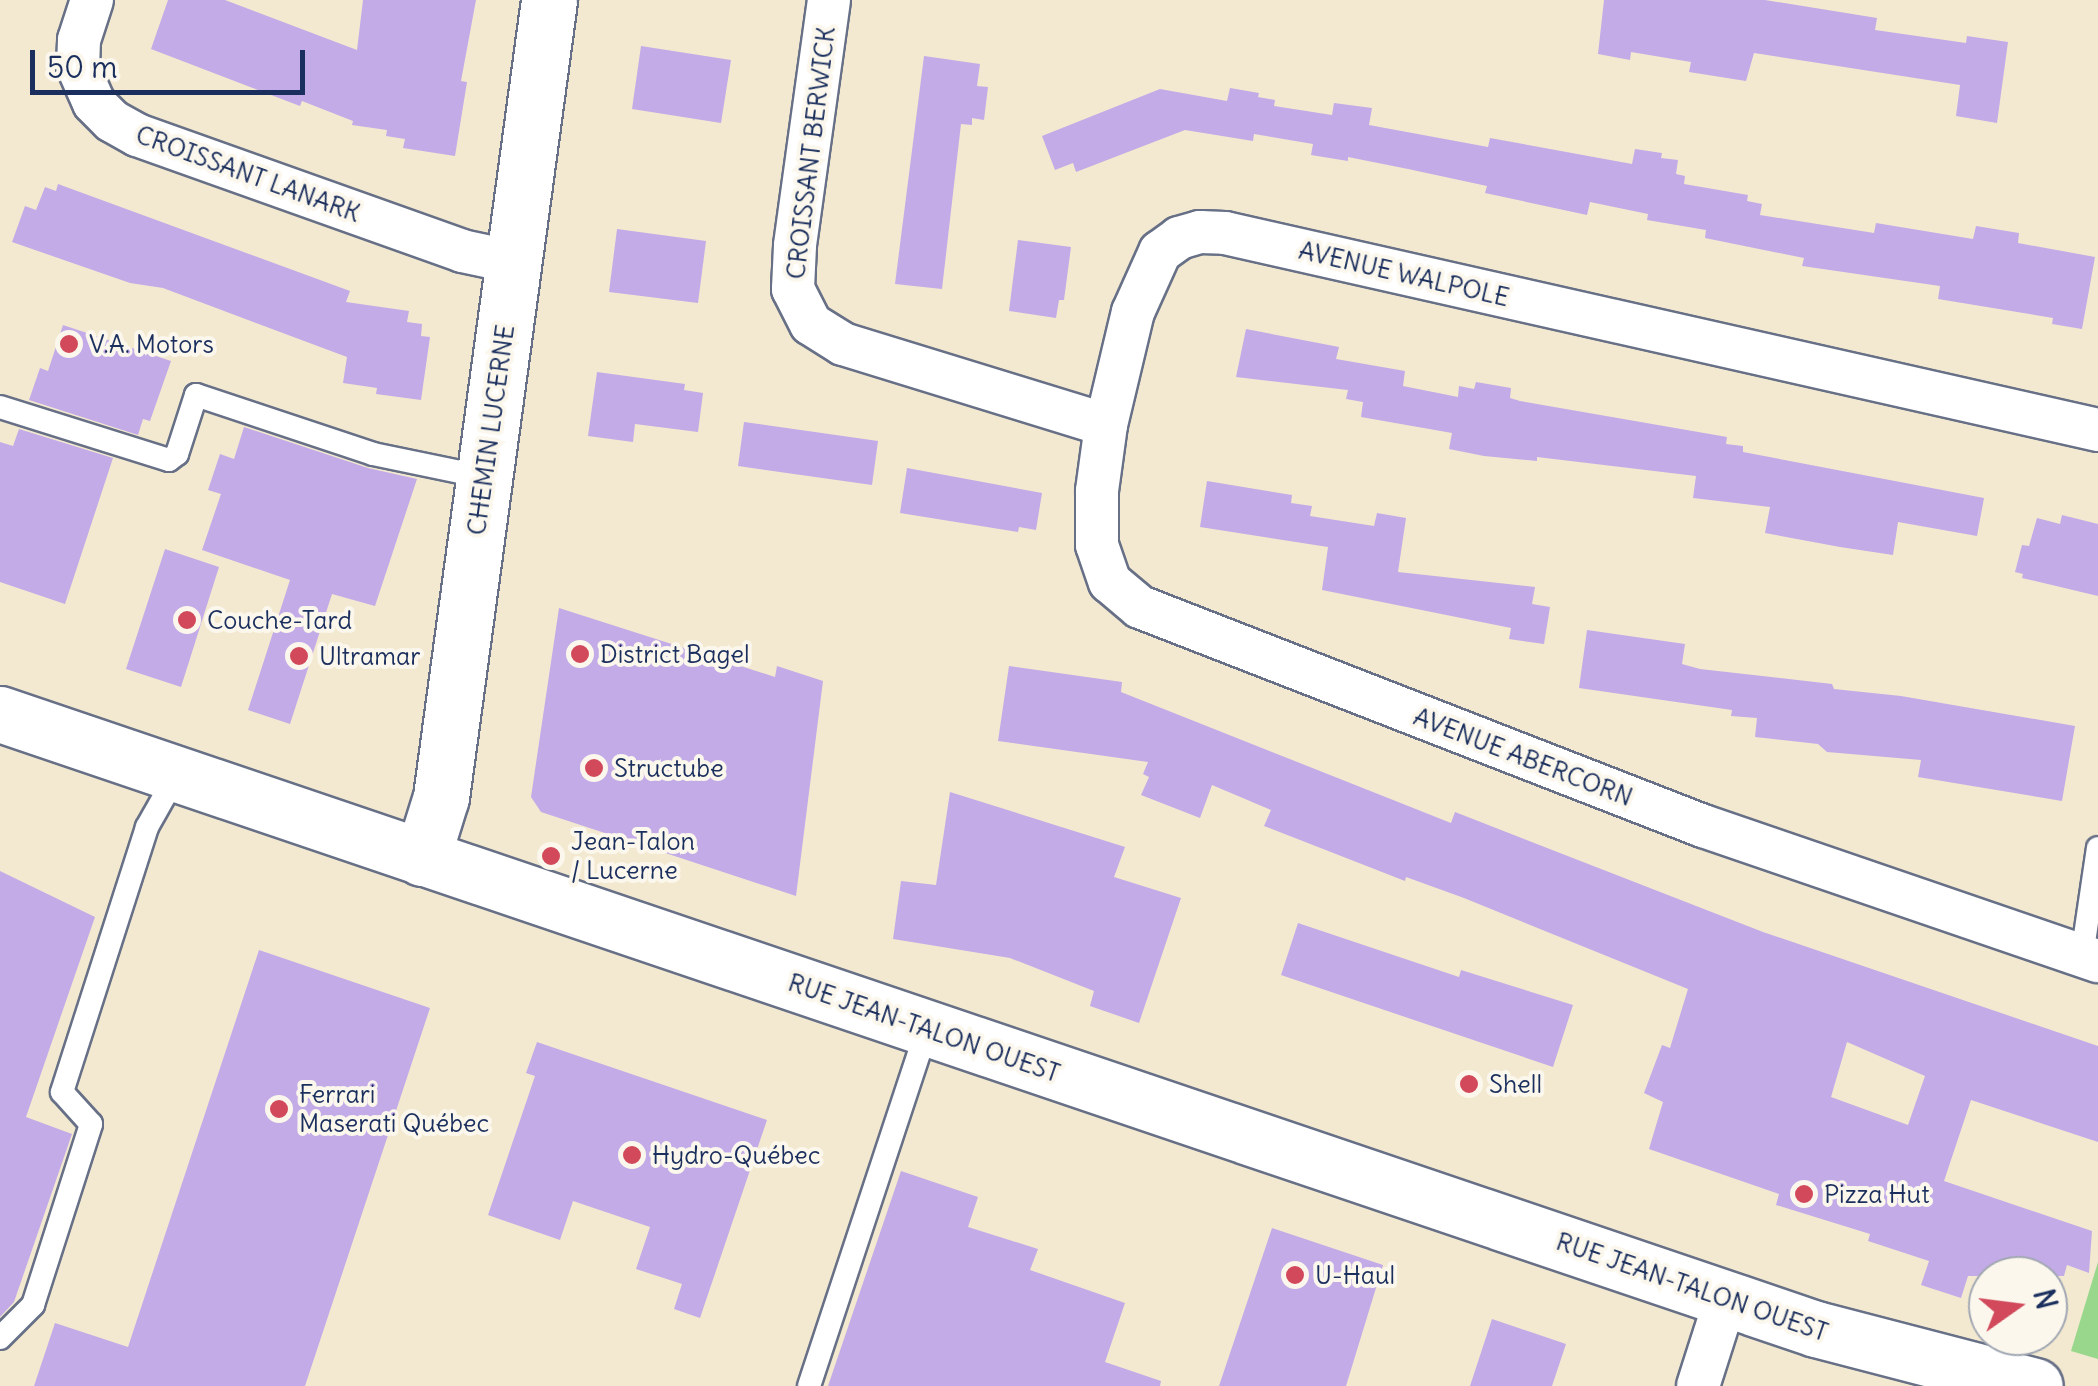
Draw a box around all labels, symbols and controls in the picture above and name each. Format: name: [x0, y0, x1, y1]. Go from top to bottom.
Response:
street label: CROISSANT BERWICK: [781, 25, 841, 281]
scale bar: [35, 30, 310, 92]
text: 50 m: [47, 48, 117, 86]
street label: CROISSANT LANARK: [132, 119, 364, 229]
street label: AVENUE WALPOLE: [1296, 235, 1512, 313]
street label: CHEMIN LUCERNE: [461, 323, 521, 537]
place label: V.A. Motors: [89, 329, 214, 359]
marker: V.A. Motors: [58, 333, 80, 355]
place label: Couche-Tard: [207, 605, 352, 635]
marker: Couche-Tard: [176, 609, 198, 631]
place label: District Bagel: [600, 639, 750, 669]
place label: Ultramar: [319, 641, 421, 671]
marker: District Bagel: [569, 643, 591, 665]
marker: Ultramar: [288, 645, 310, 667]
street label: AVENUE ABERCORN: [1409, 701, 1637, 813]
place label: Structube: [614, 753, 724, 783]
marker: Structube: [583, 757, 605, 779]
place label: Jean-Talon / Lucerne: [571, 827, 695, 886]
marker: Jean-Talon / Lucerne: [540, 845, 562, 867]
street label: RUE JEAN-TALON OUEST: [784, 967, 1064, 1089]
place label: Shell: [1489, 1069, 1542, 1099]
marker: Shell: [1458, 1073, 1480, 1095]
place label: Ferrari Maserati Québec: [299, 1080, 489, 1139]
marker: Ferrari Maserati Québec: [268, 1098, 290, 1120]
place label: Hydro-Québec: [652, 1140, 820, 1170]
marker: Hydro-Québec: [621, 1144, 643, 1166]
place label: Pizza Hut: [1824, 1179, 1930, 1209]
marker: Pizza Hut: [1793, 1183, 1815, 1205]
street label: RUE JEAN-TALON OUEST: [1552, 1226, 1832, 1348]
north arrow: [1968, 1256, 2068, 1356]
place label: U-Haul: [1315, 1260, 1395, 1290]
marker: U-Haul: [1284, 1264, 1306, 1286]
text: N: [2025, 1285, 2065, 1313]

